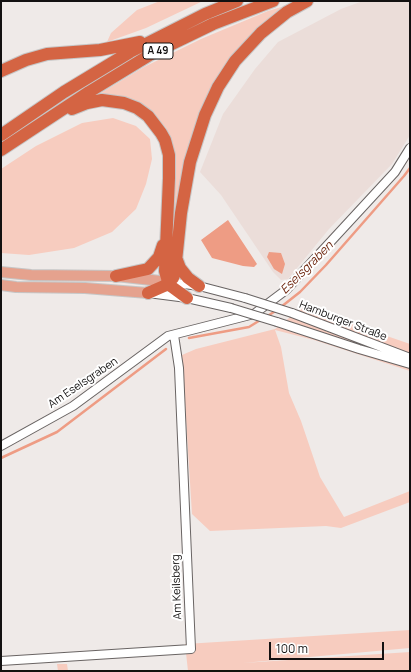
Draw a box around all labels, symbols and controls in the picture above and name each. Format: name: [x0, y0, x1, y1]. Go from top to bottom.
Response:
road number: A 49: [143, 43, 173, 59]
water label: Eselsgraben: [278, 239, 336, 297]
street label: Hamburger Straße: [297, 298, 389, 344]
street label: Am Eselsgraben: [46, 355, 120, 411]
street label: Am Keilsberg: [169, 554, 185, 620]
scale bar: [271, 634, 386, 660]
text: 100 m: [276, 640, 308, 657]

